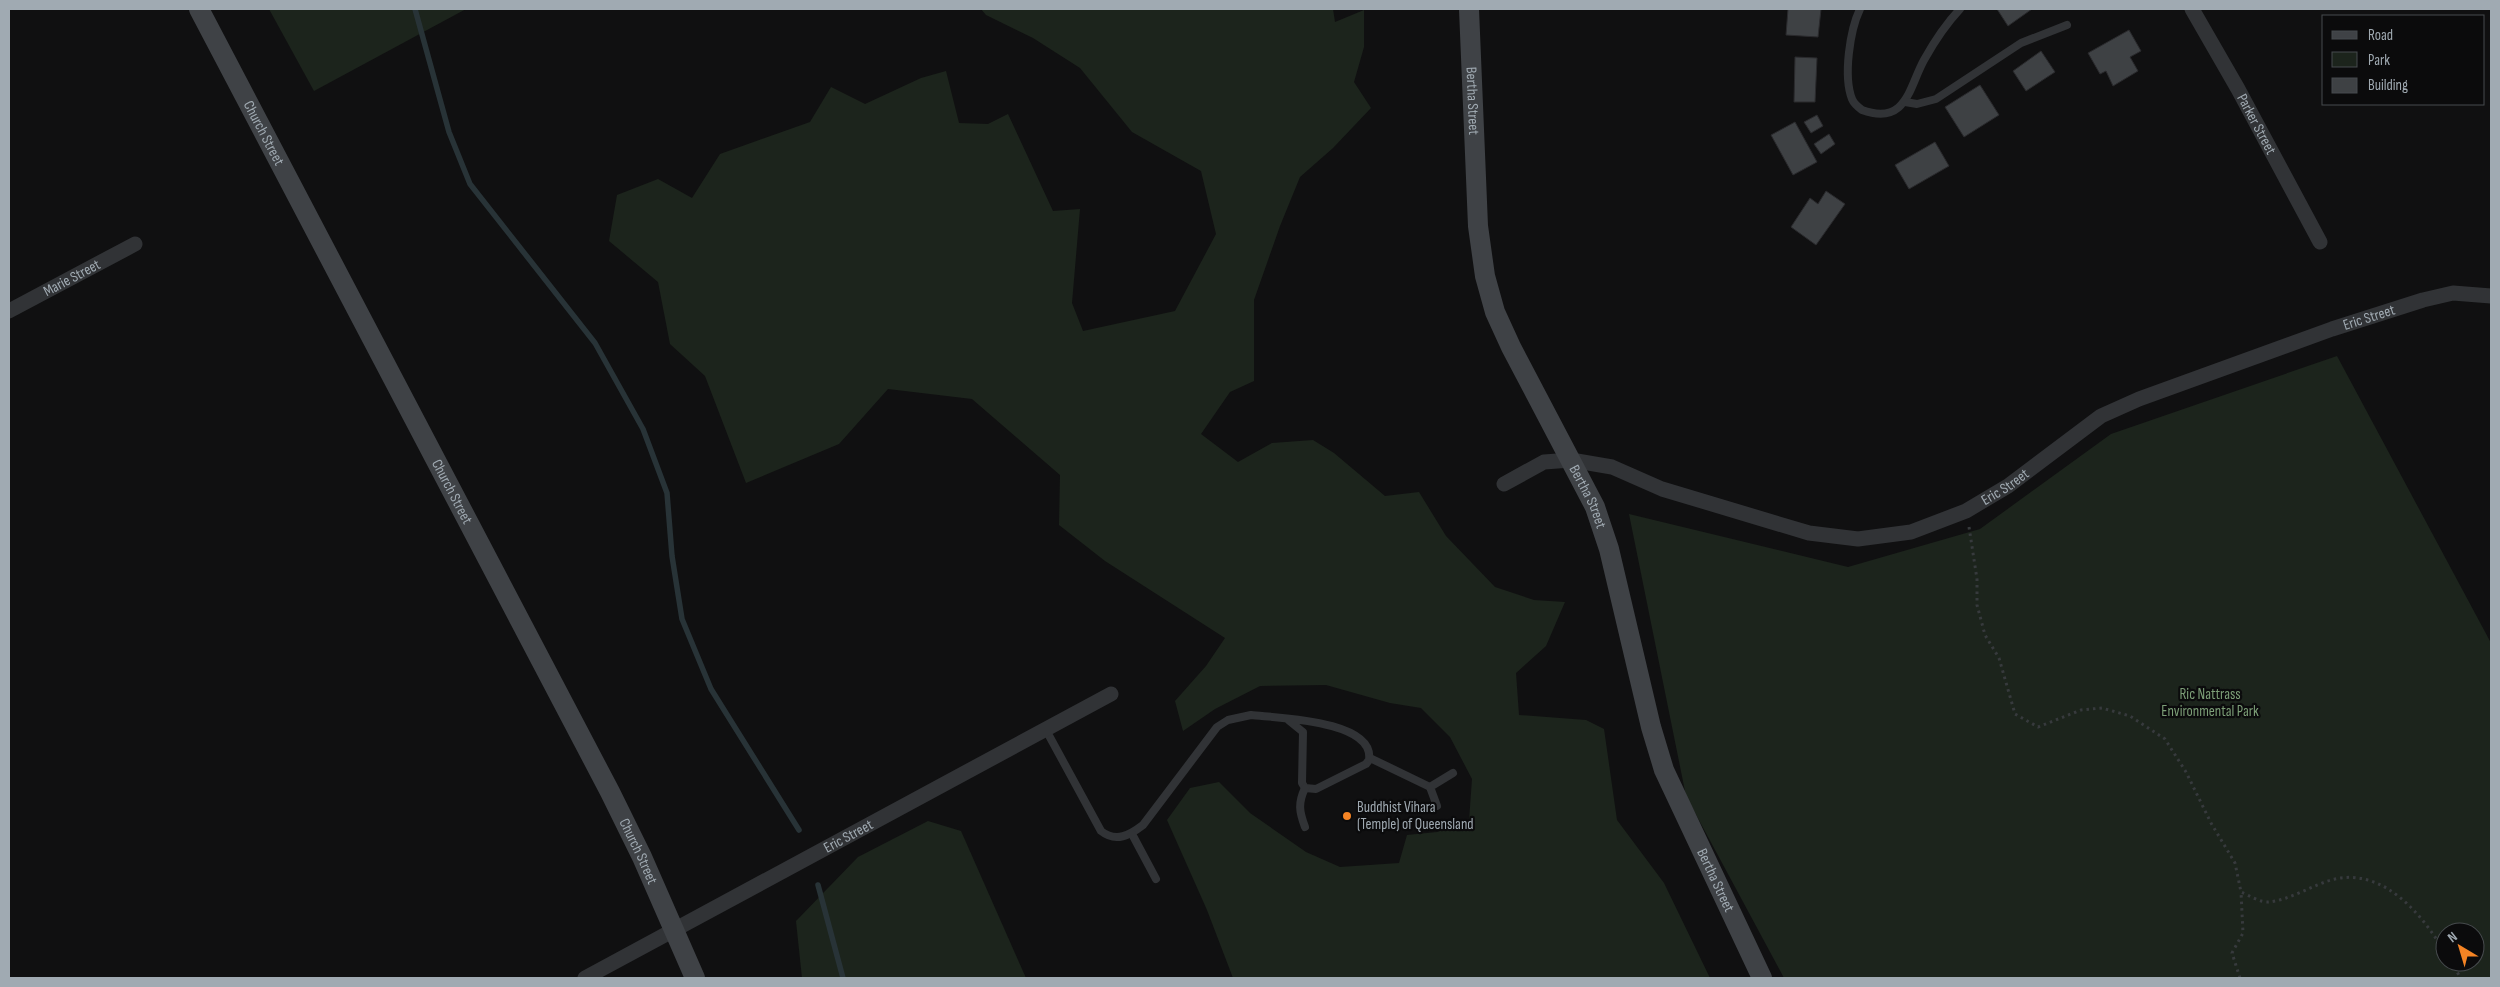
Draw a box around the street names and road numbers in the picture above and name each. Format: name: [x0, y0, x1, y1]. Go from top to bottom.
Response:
street label: Bertha Street: [1462, 67, 1484, 136]
street label: Parker Street: [2233, 90, 2281, 158]
street label: Church Street: [239, 97, 289, 169]
street label: Marie Street: [40, 255, 104, 301]
street label: Eric Street: [2341, 300, 2398, 334]
street label: Church Street: [427, 456, 477, 528]
street label: Bertha Street: [1565, 462, 1611, 531]
street label: Eric Street: [1978, 464, 2033, 509]
street label: Church Street: [615, 815, 662, 887]
street label: Eric Street: [820, 815, 876, 857]
street label: Bertha Street: [1693, 845, 1739, 915]

